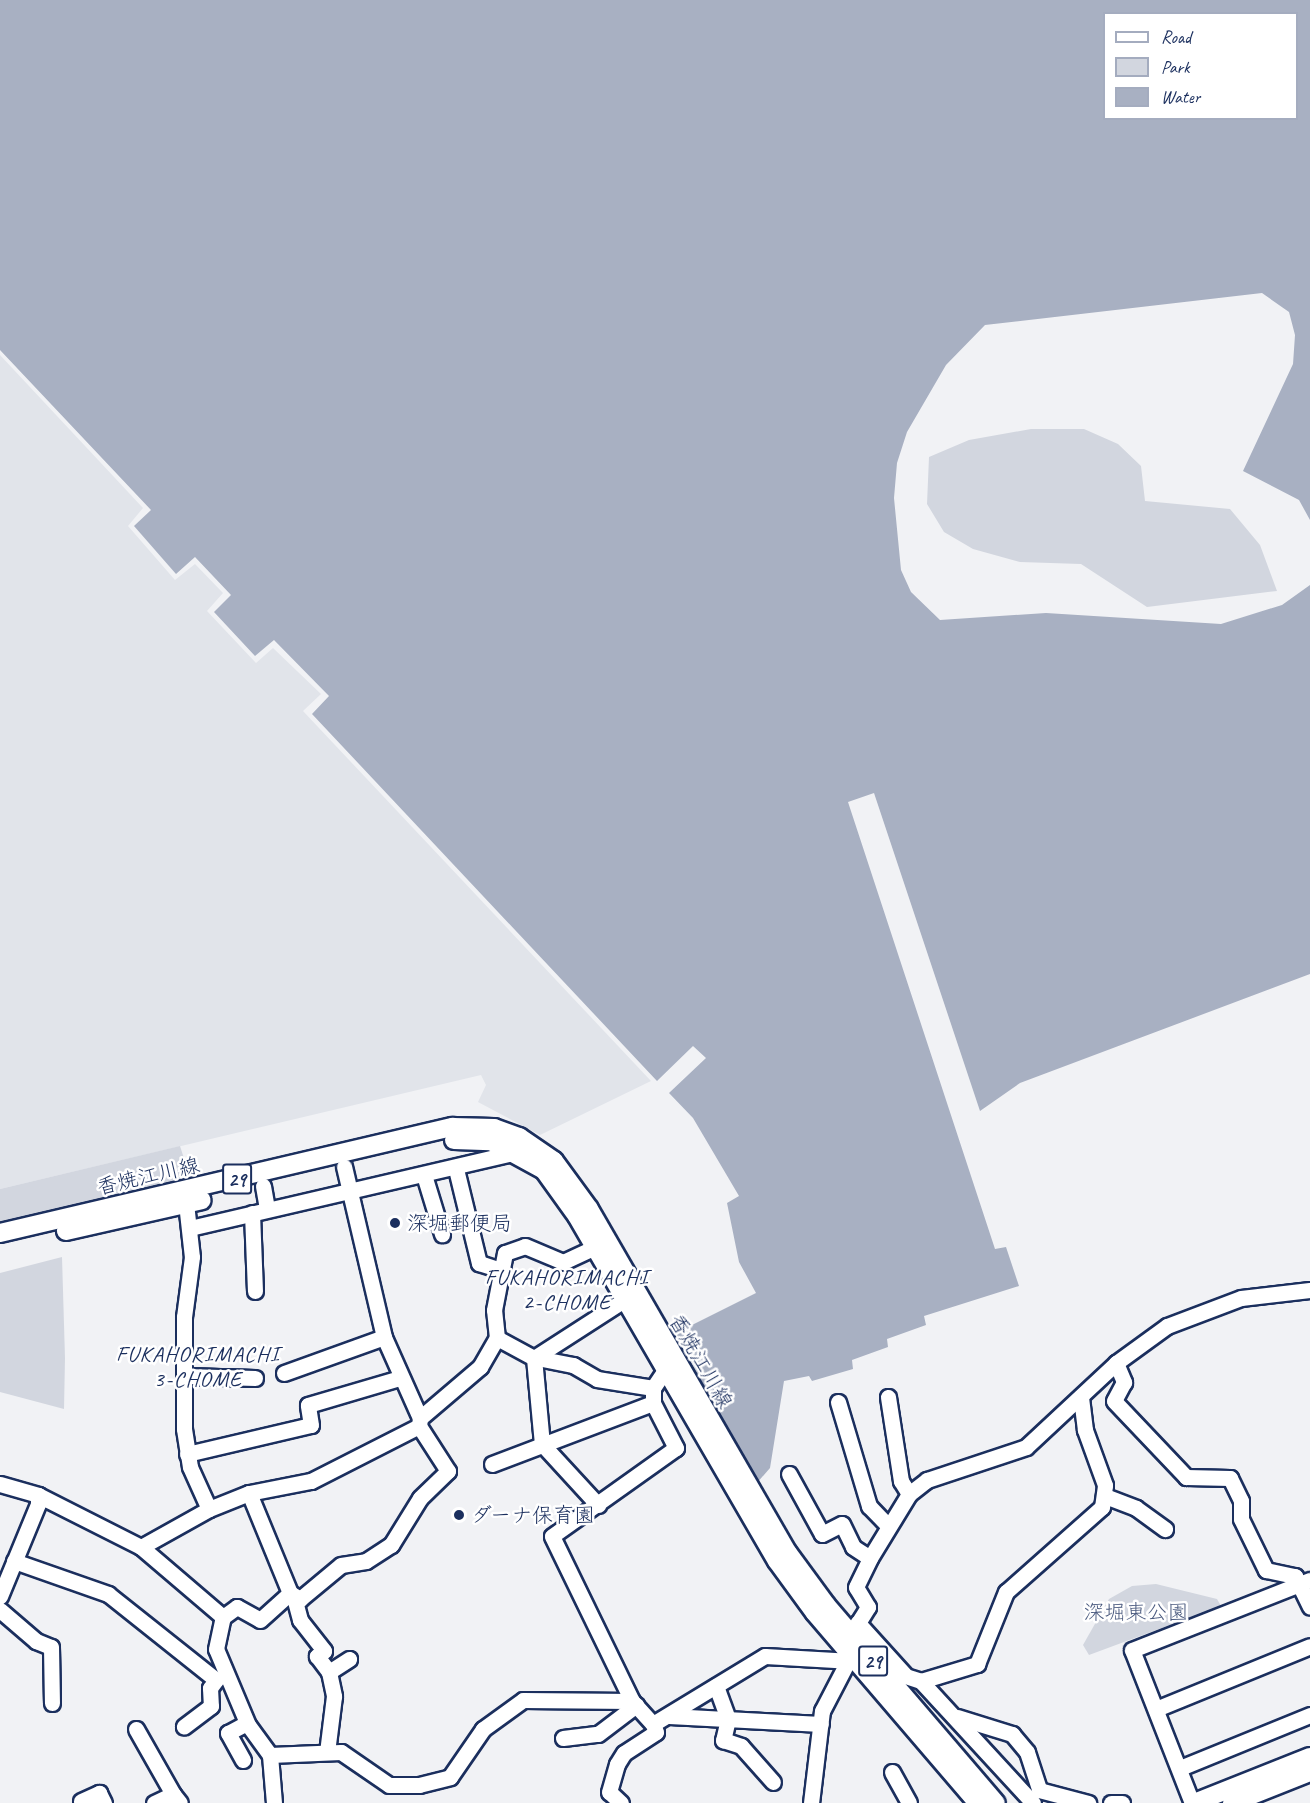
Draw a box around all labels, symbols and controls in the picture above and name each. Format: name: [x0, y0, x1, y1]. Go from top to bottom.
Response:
legend: [1103, 12, 1298, 120]
text: Road: [1161, 26, 1191, 48]
text: Park: [1161, 56, 1190, 78]
text: Water: [1161, 86, 1200, 108]
street label: 香焼江川線: [94, 1152, 202, 1200]
road number: 29: [222, 1162, 252, 1196]
place label: 深堀郵便局: [407, 1210, 512, 1236]
marker: 深堀郵便局: [388, 1216, 402, 1230]
district label: FUKAHORIMACHI 2-CHOME: [485, 1264, 649, 1316]
street label: 香焼江川線: [664, 1309, 738, 1413]
district label: FUKAHORIMACHI 3-CHOME: [116, 1341, 280, 1392]
place label: ダーナ保育園: [471, 1502, 595, 1528]
marker: ダーナ保育園: [452, 1508, 466, 1522]
park label: 深堀東公園: [1084, 1599, 1188, 1625]
road number: 29: [858, 1644, 888, 1678]

